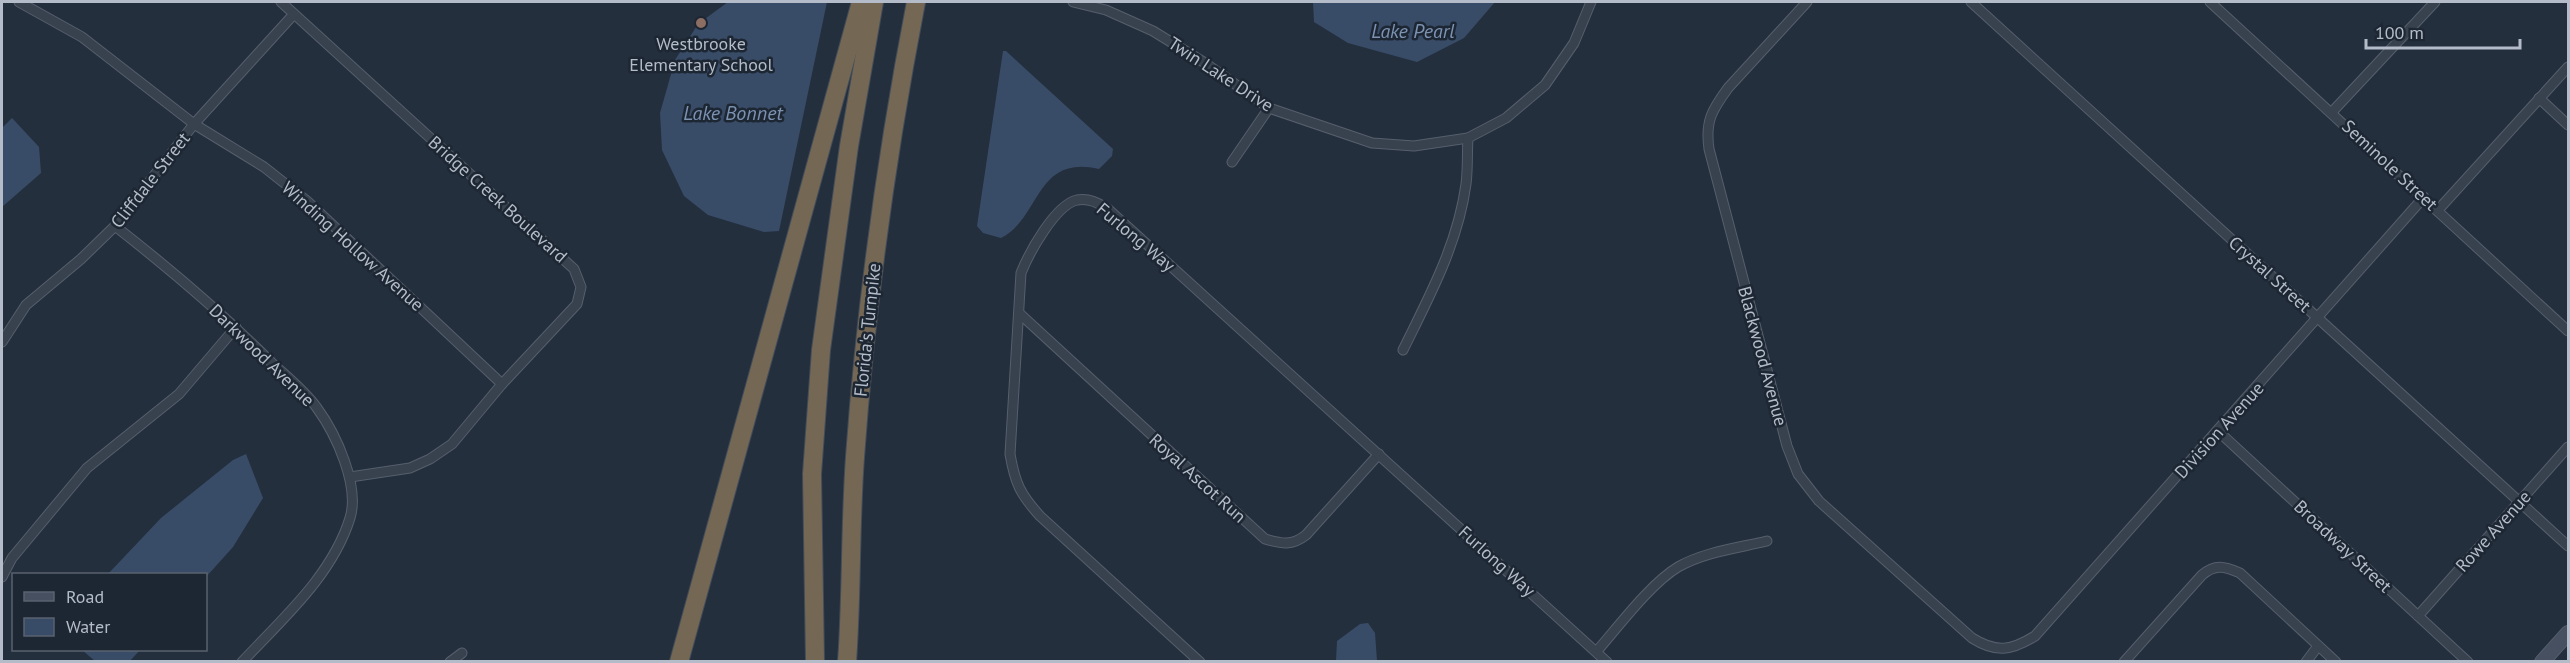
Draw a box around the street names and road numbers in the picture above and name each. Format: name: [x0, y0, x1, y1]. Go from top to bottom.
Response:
street label: Twin Lake Drive: [1164, 31, 1278, 117]
street label: Seminole Street: [2337, 115, 2443, 215]
street label: Cliffdale Street: [105, 127, 195, 233]
street label: Bridge Creek Boulevard: [424, 131, 572, 267]
street label: Winding Hollow Avenue: [277, 176, 429, 316]
street label: Furlong Way: [1092, 197, 1180, 277]
street label: Crystal Street: [2224, 231, 2316, 317]
street label: Florida's Turnpike: [849, 262, 885, 398]
street label: Blackwood Avenue: [1733, 284, 1793, 428]
street label: Darkwood Avenue: [204, 299, 320, 411]
street label: Division Avenue: [2169, 377, 2269, 483]
street label: Royal Ascot Run: [1145, 428, 1251, 528]
street label: Rowe Avenue: [2450, 485, 2536, 577]
street label: Broadway Street: [2289, 495, 2397, 597]
street label: Furlong Way: [1454, 521, 1541, 602]

